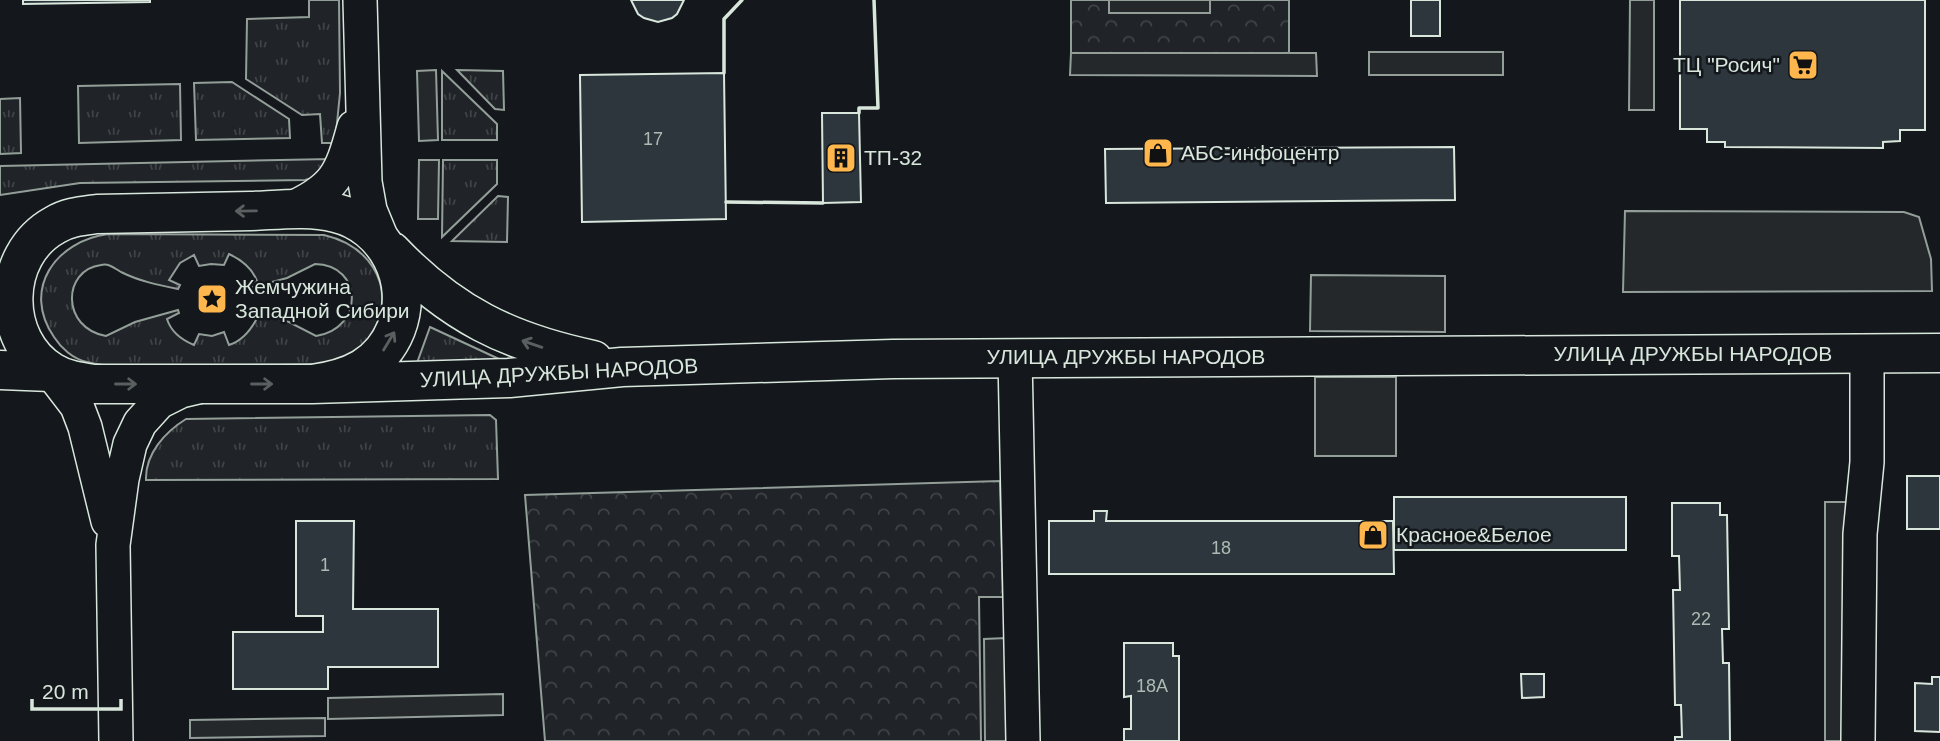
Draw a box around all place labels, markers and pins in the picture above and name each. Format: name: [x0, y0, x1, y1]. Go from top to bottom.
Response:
supermarket icon: ТЦ "Росич": [1786, 48, 1820, 82]
place label: ТЦ "Росич": [1673, 53, 1780, 76]
shop icon: АБС-инфоцентр: [1141, 136, 1175, 170]
building icon: ТП-32: [824, 141, 858, 175]
place label: АБС-инфоцентр: [1181, 141, 1339, 164]
place label: ТП-32: [864, 146, 922, 169]
place label: Жемчужина Западной Сибири: [235, 275, 410, 322]
place icon: Жемчужина Западной Сибири: [195, 282, 229, 316]
shop icon: Красное&Белое: [1356, 518, 1390, 552]
place label: Красное&Белое: [1396, 523, 1552, 546]

